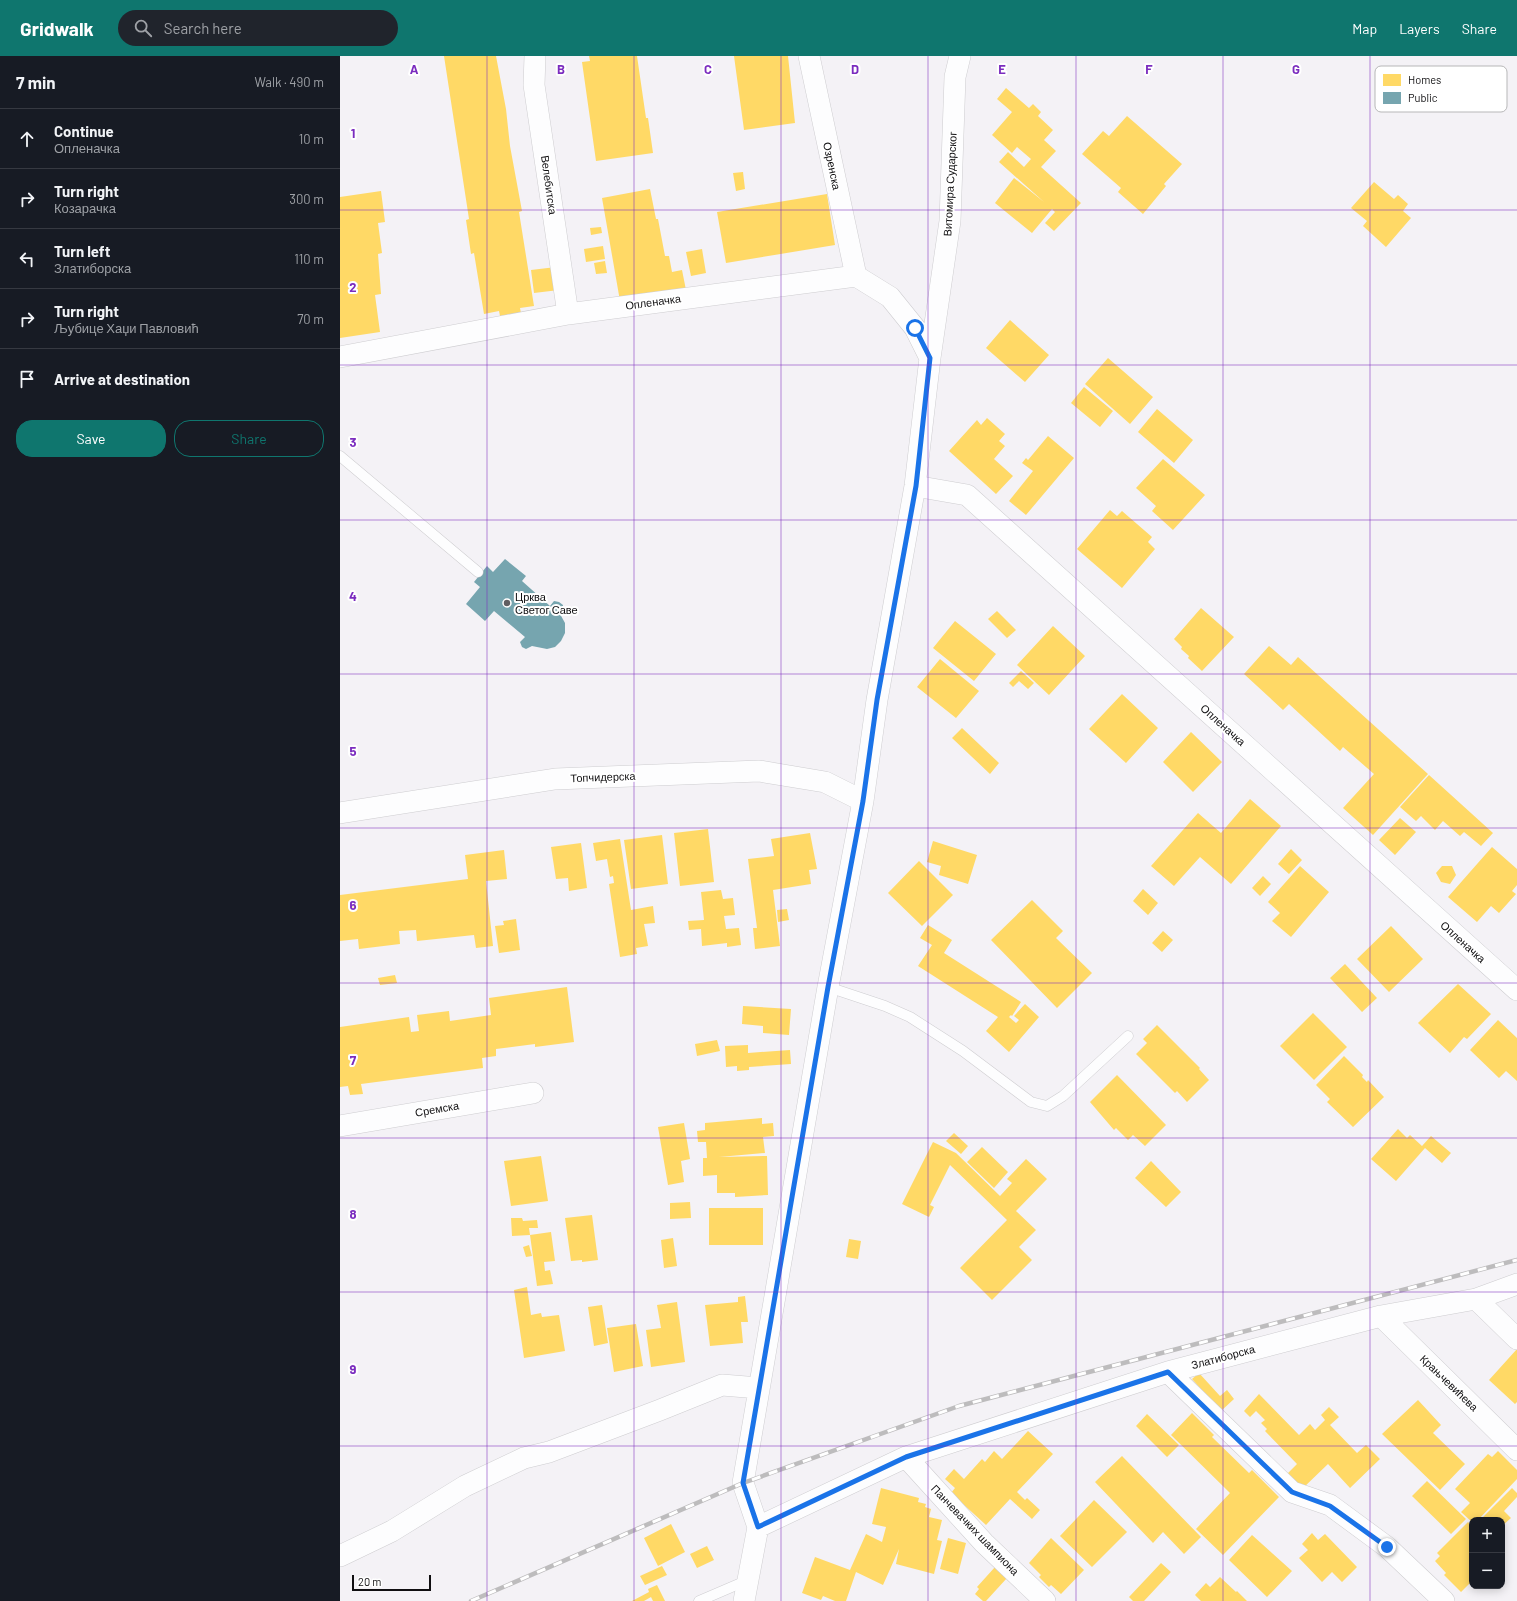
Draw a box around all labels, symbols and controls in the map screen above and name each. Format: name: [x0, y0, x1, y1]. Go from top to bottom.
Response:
search box: [118, 10, 398, 46]
text: Gridwalk: [20, 17, 94, 40]
icon: search: [132, 17, 154, 39]
text: Search here: [164, 19, 242, 37]
text: Map: [1352, 20, 1377, 37]
text: Layers: [1399, 20, 1440, 37]
text: Share: [1462, 20, 1497, 37]
text: A: [410, 61, 419, 77]
text: B: [557, 61, 565, 77]
text: C: [704, 61, 712, 77]
text: D: [851, 61, 859, 77]
text: E: [998, 61, 1006, 77]
text: F: [1145, 61, 1153, 77]
text: G: [1292, 61, 1300, 77]
legend: [1375, 66, 1507, 112]
text: 7 min: [16, 72, 56, 92]
text: Homes: [1408, 73, 1441, 86]
text: Walk · 490 m: [254, 74, 324, 90]
text: Public: [1408, 91, 1438, 104]
text: Continue: [54, 122, 114, 140]
text: 1: [351, 125, 355, 141]
icon: ahead: [16, 128, 38, 150]
text: 10 m: [299, 131, 324, 147]
street label: Витомира Сударског: [940, 131, 959, 237]
text: Опленачка: [54, 140, 120, 156]
street label: Озренска: [821, 141, 844, 192]
street label: Велебитска: [539, 155, 560, 216]
text: Turn right: [54, 182, 119, 200]
icon: right: [16, 188, 38, 210]
text: 300 m: [289, 191, 324, 207]
text: Козарачка: [54, 200, 116, 216]
text: Turn left: [54, 242, 110, 260]
icon: left: [16, 248, 38, 270]
text: 110 m: [294, 251, 324, 267]
text: Златиборска: [54, 260, 131, 276]
text: 2: [349, 279, 357, 295]
street label: Опленачка: [624, 291, 682, 312]
text: Turn right: [54, 302, 119, 320]
icon: right: [16, 308, 38, 330]
text: 70 m: [297, 311, 324, 327]
route start: [906, 319, 924, 337]
text: Љубице Хаџи Павловић: [54, 320, 199, 336]
icon: arrive: [16, 368, 38, 390]
text: Arrive at destination: [54, 370, 190, 388]
button: Save: [16, 420, 166, 457]
button: Share: [174, 420, 324, 457]
text: 3: [349, 434, 357, 450]
text: 4: [349, 588, 357, 604]
place label: Црква Светог Саве: [515, 590, 578, 616]
marker: Црква Светог Саве: [502, 598, 512, 608]
street label: Опленачка: [1198, 701, 1249, 749]
text: 5: [349, 743, 357, 759]
street label: Топчидерска: [570, 769, 637, 784]
text: 6: [350, 897, 357, 913]
street label: Опленачка: [1438, 918, 1489, 966]
text: 7: [350, 1052, 357, 1068]
street label: Сремска: [414, 1098, 461, 1119]
text: 8: [349, 1206, 357, 1222]
street label: Златиборска: [1190, 1342, 1257, 1371]
street label: Крањчевићева: [1418, 1352, 1482, 1414]
text: 9: [350, 1361, 357, 1377]
street label: Панчевачких шампиона: [929, 1482, 1023, 1578]
map controls: [1469, 1517, 1505, 1589]
button: +: [1469, 1517, 1505, 1553]
route end: [1378, 1538, 1396, 1556]
button: −: [1469, 1553, 1505, 1589]
scale bar: [352, 1573, 431, 1592]
text: 20 m: [358, 1575, 381, 1588]

